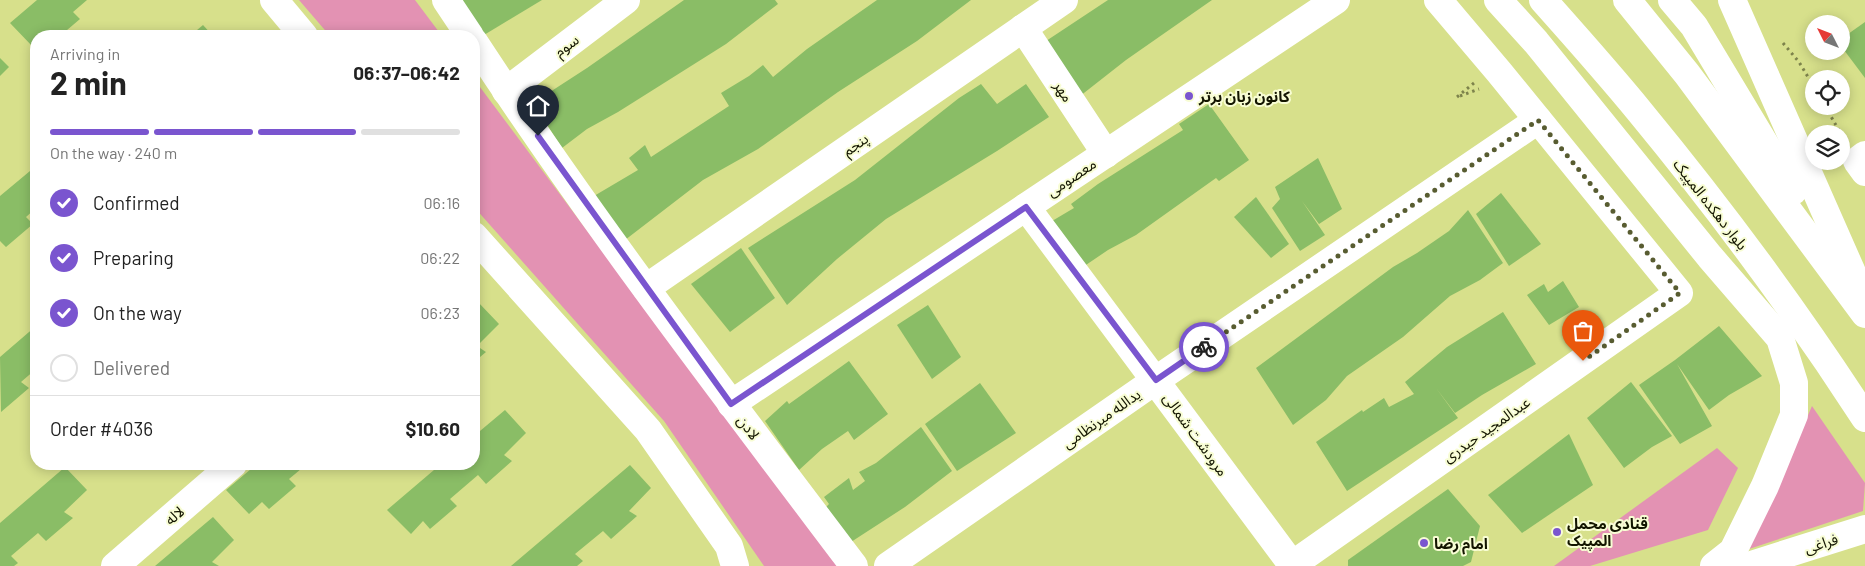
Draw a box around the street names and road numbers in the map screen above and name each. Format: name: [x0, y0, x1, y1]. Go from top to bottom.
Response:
street label: سوم: [550, 30, 584, 62]
street label: مهر: [1049, 76, 1077, 105]
street label: پنجم: [839, 129, 873, 162]
street label: معصومی: [1043, 154, 1100, 201]
street label: بلوار دهکده المپیک: [1668, 155, 1752, 254]
street label: یدالله میرنظامی: [1058, 384, 1144, 452]
street label: مرودشت شمالی: [1159, 389, 1232, 480]
street label: عبدالمجید حیدری: [1439, 392, 1534, 467]
street label: لادن: [733, 411, 764, 443]
street label: لاله: [161, 502, 187, 528]
street label: فراغی: [1802, 529, 1841, 558]

